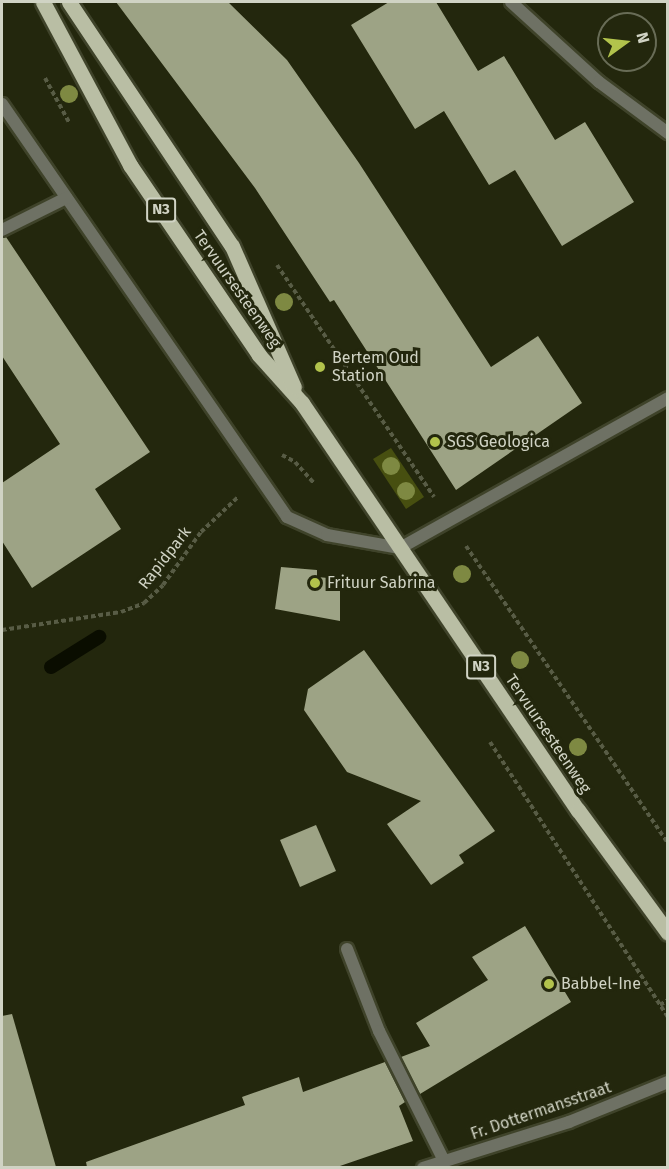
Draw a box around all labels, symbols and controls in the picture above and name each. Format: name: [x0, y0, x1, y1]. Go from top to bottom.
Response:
north arrow: [597, 12, 657, 72]
text: N: [632, 30, 653, 45]
road number: N3: [146, 198, 176, 222]
street label: Tervuursesteenweg: [189, 226, 285, 352]
place label: Bertem Oud Station: [332, 348, 419, 386]
marker: Bertem Oud Station: [313, 360, 327, 374]
place label: SGS Geologica: [447, 432, 550, 452]
marker: SGS Geologica: [428, 435, 442, 449]
street label: Rapidpark: [135, 523, 195, 593]
place label: Frituur Sabrina: [327, 573, 435, 593]
marker: Frituur Sabrina: [308, 576, 322, 590]
road number: N3: [466, 655, 496, 679]
street label: Tervuursesteenweg: [501, 671, 595, 797]
place label: Babbel-Ine: [561, 974, 641, 994]
marker: Babbel-Ine: [542, 977, 556, 991]
street label: Fr. Dottermansstraat: [468, 1078, 614, 1144]

